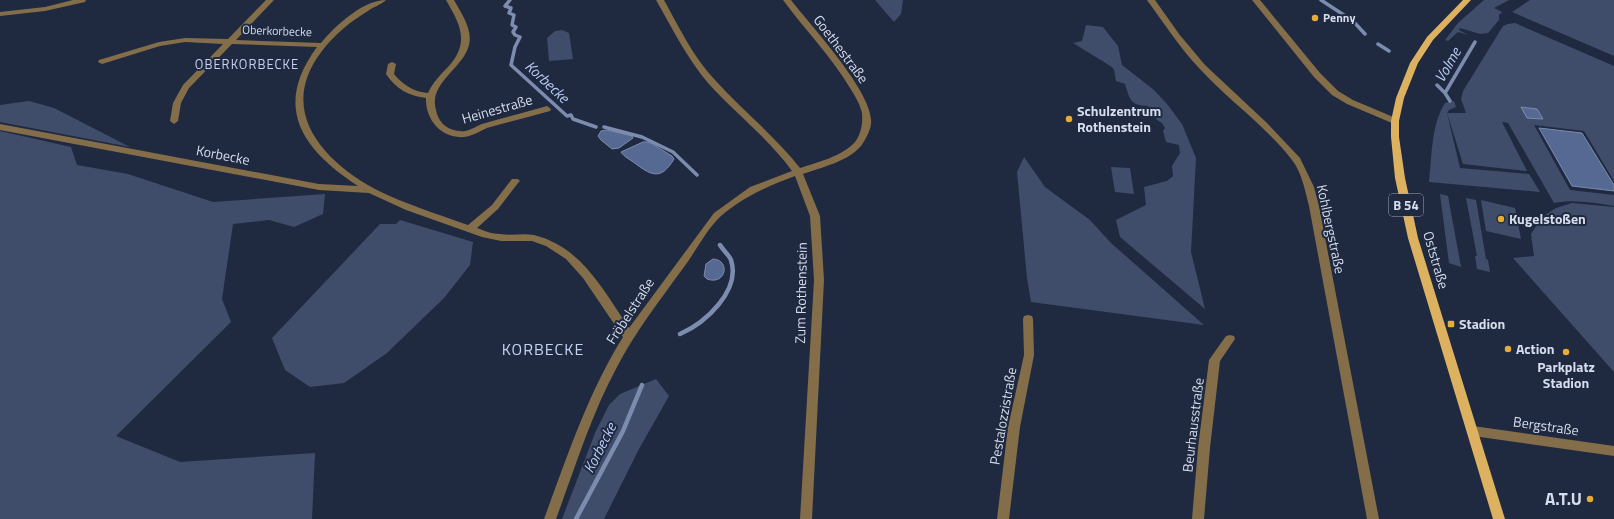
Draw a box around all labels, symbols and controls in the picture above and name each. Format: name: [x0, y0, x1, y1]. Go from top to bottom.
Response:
place label: Penny: [1323, 8, 1355, 27]
street label: Goethestraße: [809, 10, 874, 87]
marker: Penny: [1310, 13, 1320, 23]
street label: Oberkorbecke: [242, 20, 312, 41]
water label: Volme: [1428, 42, 1467, 86]
district label: OBERKORBECKE: [195, 54, 299, 74]
water label: Korbecke: [520, 55, 576, 109]
street label: Heinestraße: [459, 88, 535, 129]
place label: Schulzentrum Rothenstein: [1077, 100, 1161, 137]
marker: Schulzentrum Rothenstein: [1064, 114, 1074, 124]
street label: Korbecke: [195, 139, 252, 170]
street label: Kohlbergstraße: [1312, 182, 1351, 275]
road number: B 54: [1389, 194, 1423, 216]
place label: Kugelstoßen: [1509, 208, 1586, 229]
marker: Kugelstoßen: [1496, 214, 1506, 224]
street label: Oststraße: [1418, 229, 1455, 291]
street label: Zum Rothenstein: [789, 242, 812, 344]
street label: Fröbelstraße: [600, 273, 659, 348]
place label: Stadion: [1459, 313, 1505, 334]
marker: Stadion: [1446, 319, 1456, 329]
district label: KORBECKE: [502, 337, 584, 361]
place label: Action: [1516, 338, 1555, 359]
marker: Action: [1503, 344, 1513, 354]
marker: Parkplatz Stadion: [1561, 347, 1571, 357]
place label: Parkplatz Stadion: [1537, 356, 1595, 393]
street label: Pestalozzistraße: [984, 366, 1021, 466]
street label: Beurhausstraße: [1176, 377, 1209, 473]
street label: Bergstraße: [1512, 411, 1580, 440]
water label: Korbecke: [577, 418, 622, 477]
place label: A.T.U: [1545, 486, 1582, 512]
marker: A.T.U: [1585, 494, 1595, 504]

